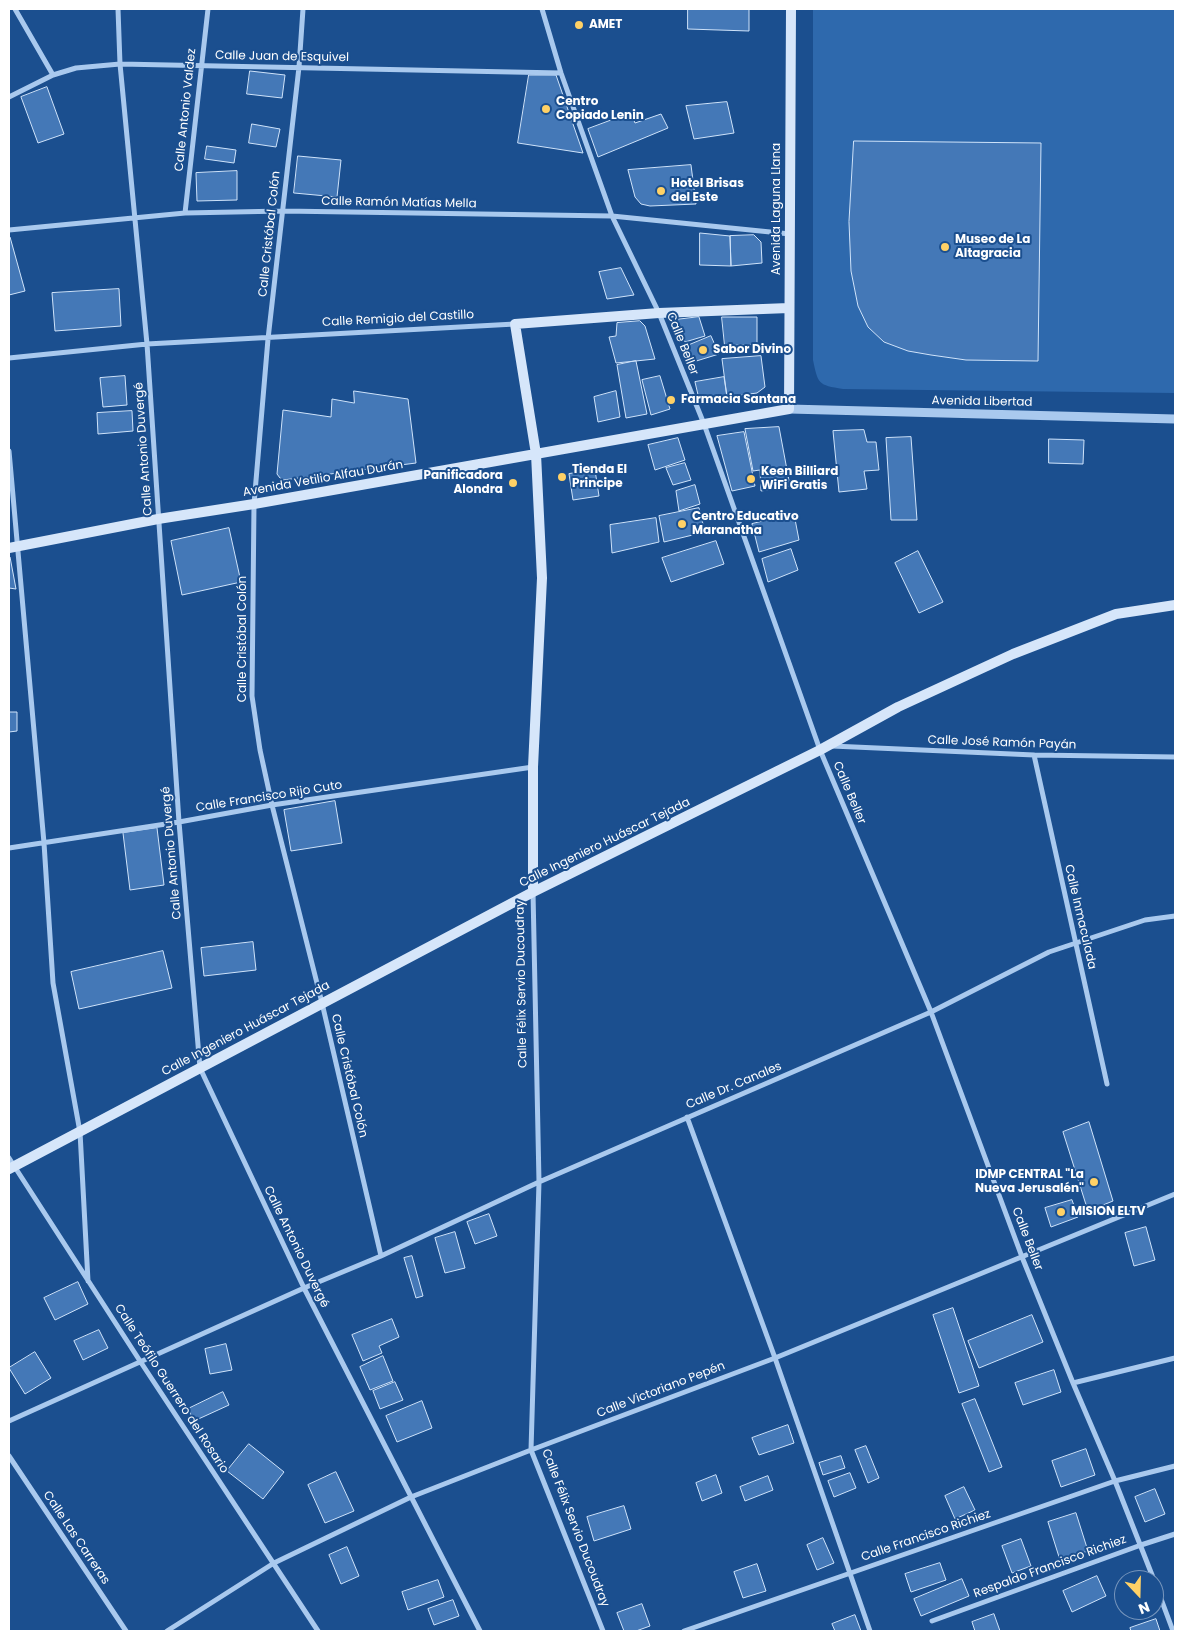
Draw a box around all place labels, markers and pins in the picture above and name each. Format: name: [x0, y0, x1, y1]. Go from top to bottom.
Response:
place label: AMET: [589, 18, 622, 32]
marker: AMET: [573, 19, 585, 31]
place label: Centro Copiado Lenin: [556, 95, 644, 123]
marker: Centro Copiado Lenin: [540, 103, 552, 115]
place label: Hotel Brisas del Este: [671, 177, 744, 205]
marker: Hotel Brisas del Este: [655, 185, 667, 197]
place label: Museo de La Altagracia: [955, 233, 1030, 261]
marker: Museo de La Altagracia: [939, 241, 951, 253]
place label: Sabor Divino: [713, 343, 791, 357]
marker: Sabor Divino: [697, 344, 709, 356]
place label: Farmacia Santana: [681, 393, 796, 407]
marker: Farmacia Santana: [665, 394, 677, 406]
place label: Tienda El Principe: [572, 463, 627, 491]
place label: Keen Billiard WiFi Gratis: [761, 465, 838, 493]
place label: Panificadora Alondra: [423, 469, 503, 497]
marker: Tienda El Principe: [556, 471, 568, 483]
marker: Keen Billiard WiFi Gratis: [745, 473, 757, 485]
marker: Panificadora Alondra: [507, 477, 519, 489]
place label: Centro Educativo Maranatha: [692, 510, 799, 538]
marker: Centro Educativo Maranatha: [676, 518, 688, 530]
place label: IDMP CENTRAL "La Nueva Jerusalén": [975, 1168, 1084, 1196]
marker: IDMP CENTRAL "La Nueva Jerusalén": [1088, 1176, 1100, 1188]
place label: MISION ELTV: [1071, 1205, 1146, 1219]
marker: MISION ELTV: [1055, 1206, 1067, 1218]

